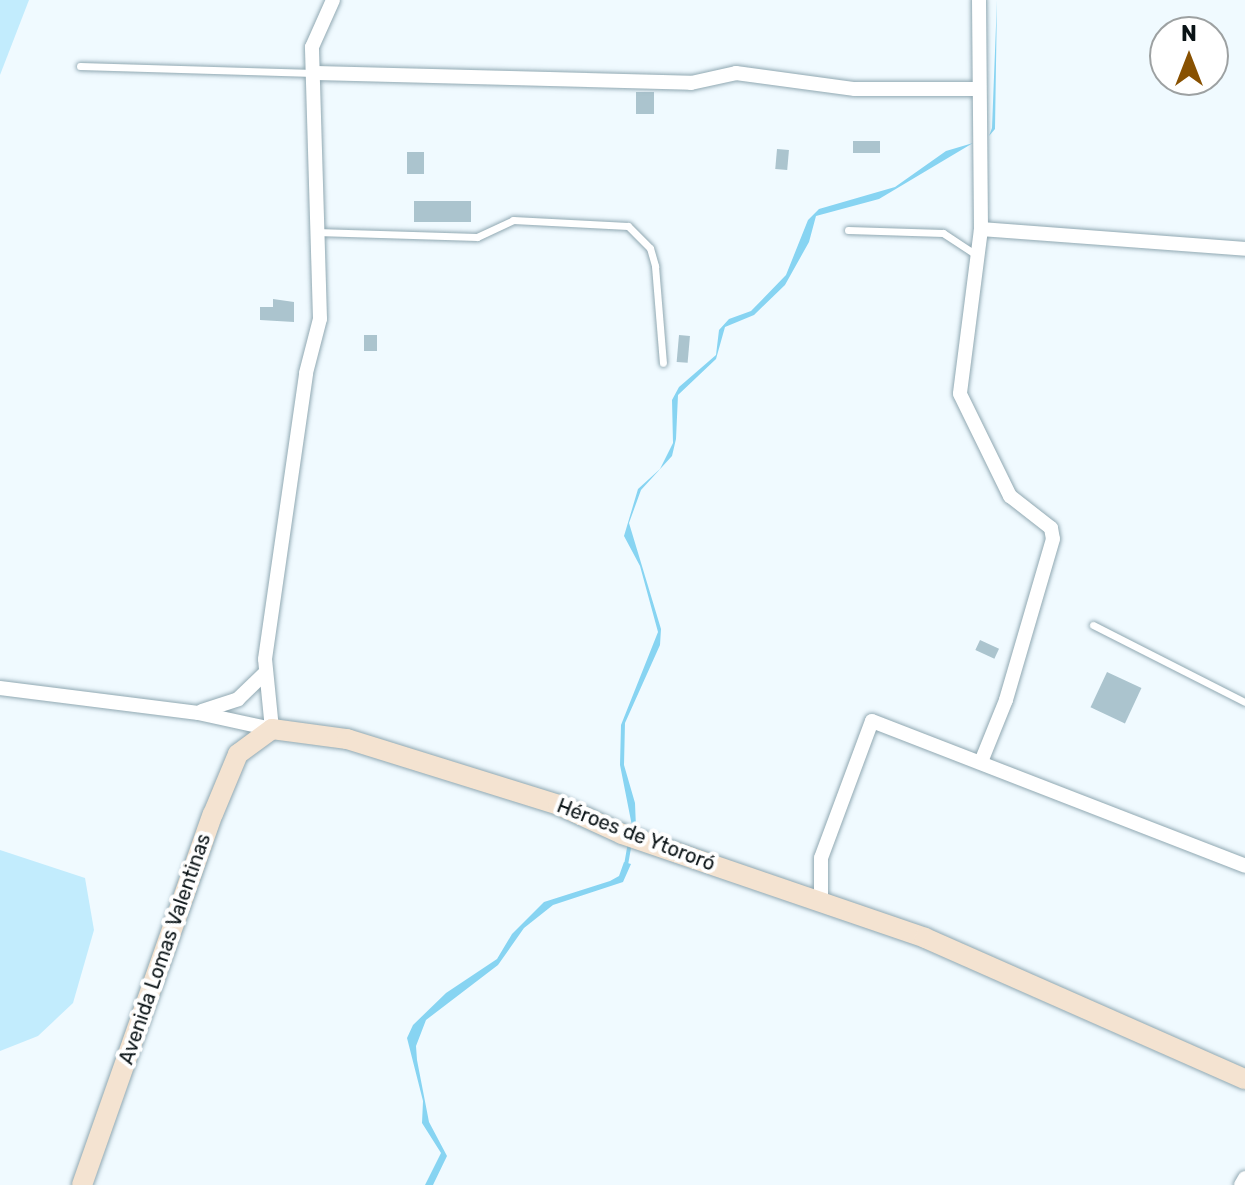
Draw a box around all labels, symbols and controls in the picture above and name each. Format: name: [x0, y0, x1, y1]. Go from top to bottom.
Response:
north arrow: [1149, 16, 1229, 96]
text: N: [1181, 20, 1197, 47]
street label: Héroes de Ytororó: [553, 794, 719, 876]
street label: Avenida Lomas Valentinas: [114, 830, 216, 1068]

